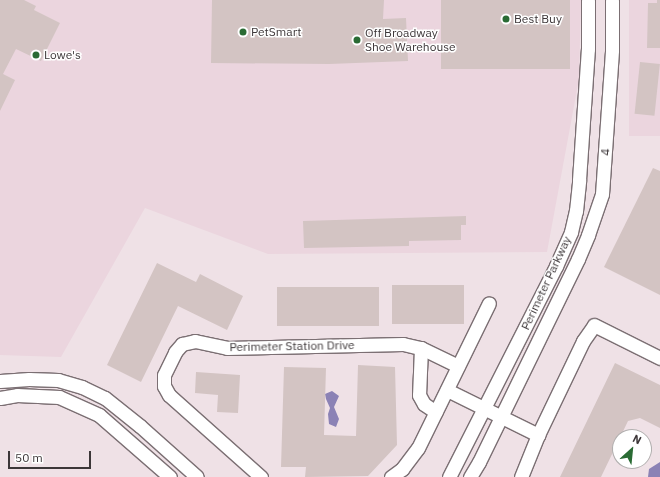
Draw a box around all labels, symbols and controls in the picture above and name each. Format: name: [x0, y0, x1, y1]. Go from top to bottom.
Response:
place label: Best Buy: [514, 12, 562, 26]
marker: Best Buy: [501, 14, 511, 24]
place label: PetSmart: [251, 25, 301, 39]
place label: Off Broadway Shoe Warehouse: [365, 26, 456, 54]
marker: PetSmart: [238, 27, 248, 37]
marker: Off Broadway Shoe Warehouse: [352, 35, 362, 45]
place label: Lowe's: [44, 48, 81, 62]
marker: Lowe's: [31, 50, 41, 60]
street label: 4: [598, 148, 612, 156]
street label: Perimeter Parkway: [518, 234, 574, 332]
street label: Perimeter Station Drive: [229, 338, 355, 354]
north arrow: [612, 429, 652, 469]
text: N: [630, 431, 644, 447]
scale bar: [10, 443, 93, 469]
text: 50 m: [15, 450, 43, 465]

